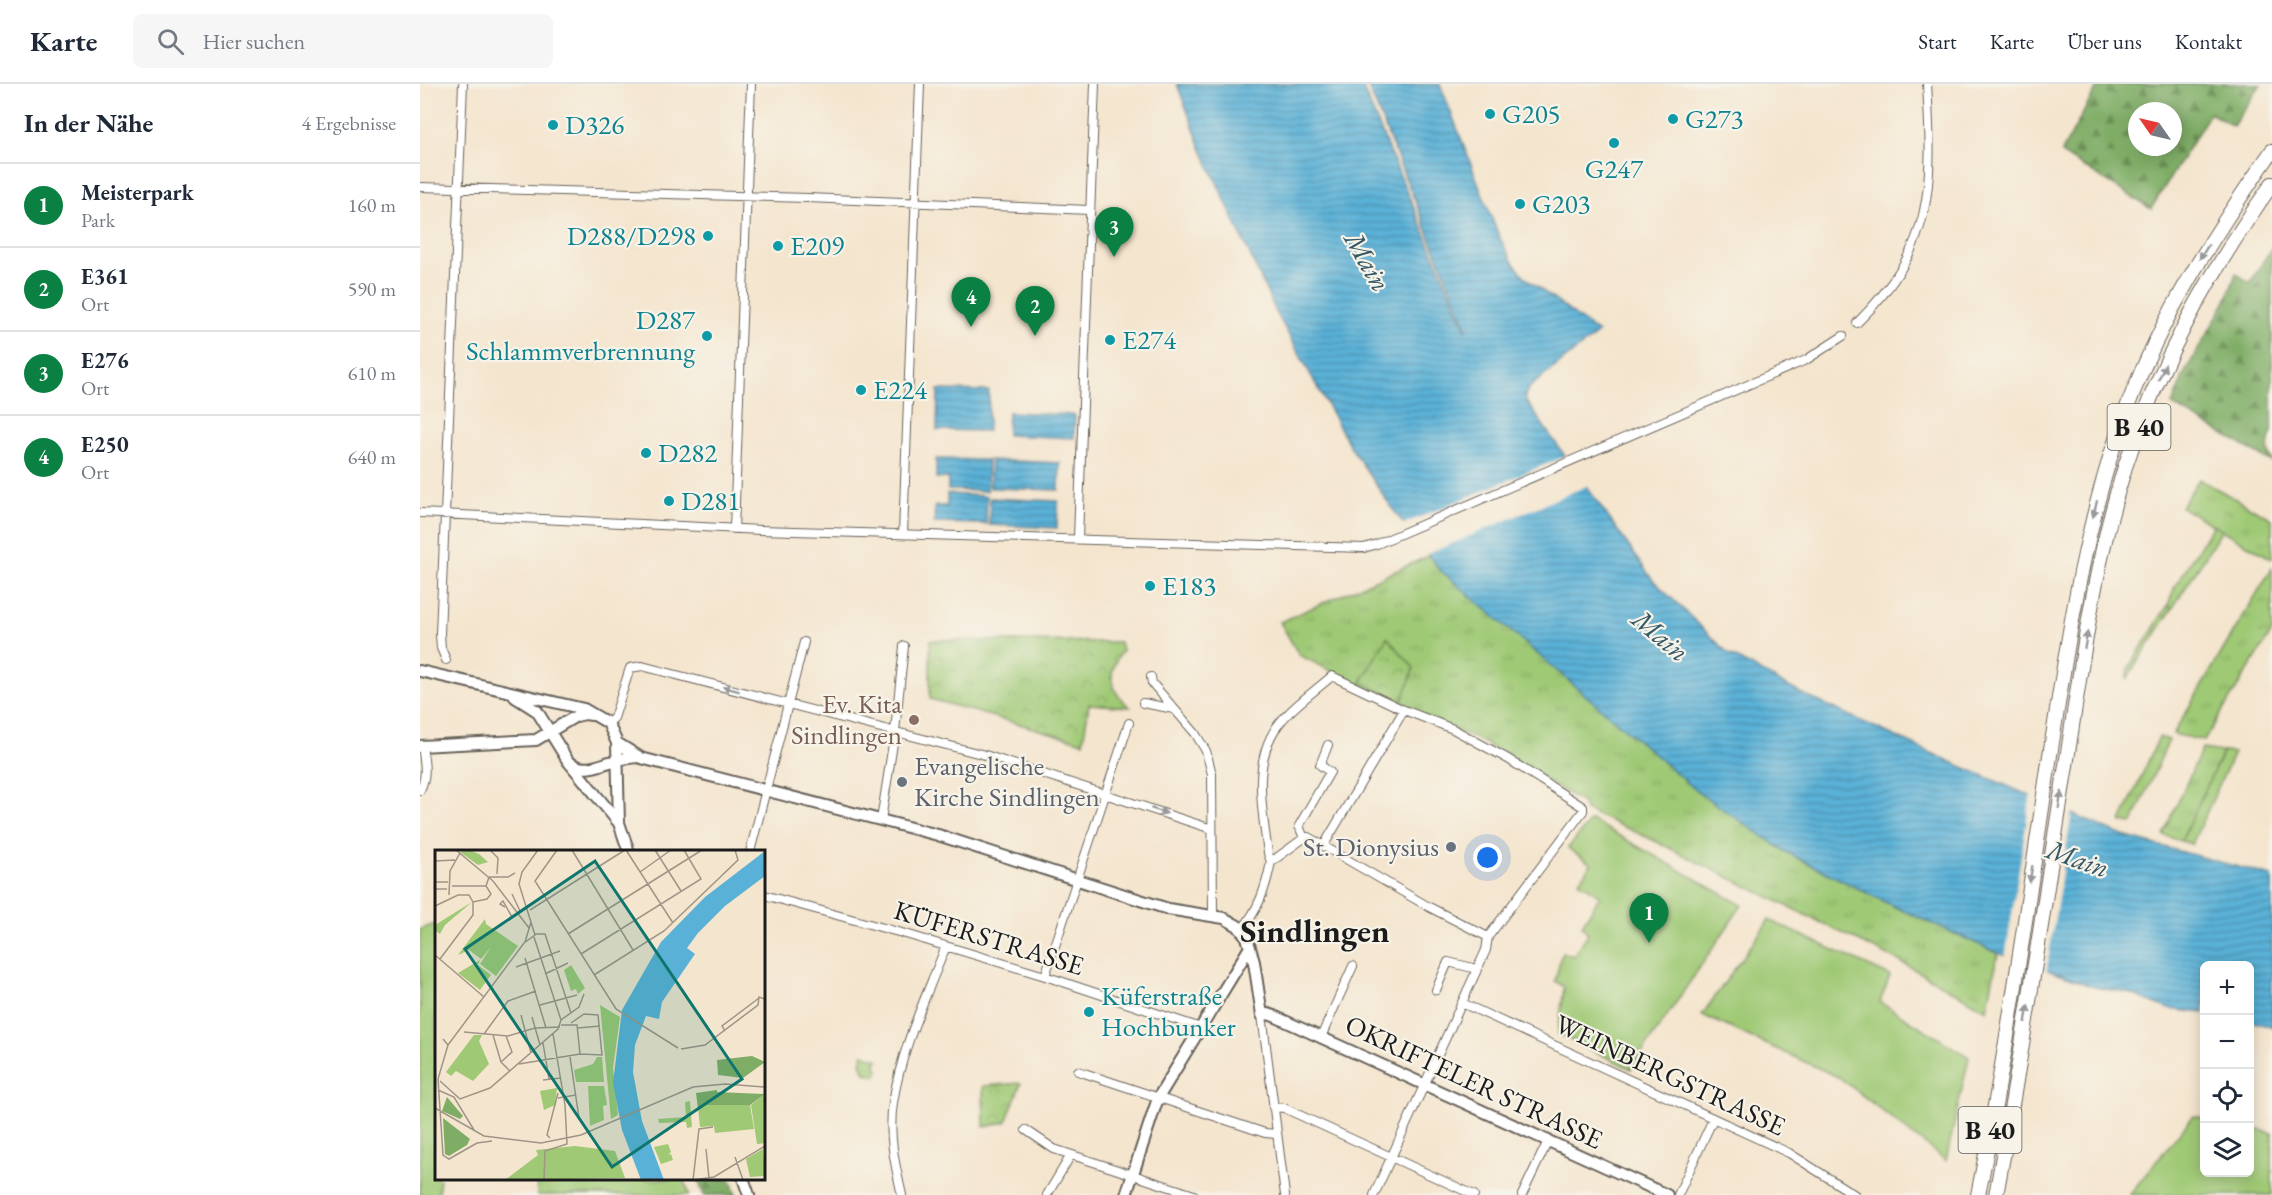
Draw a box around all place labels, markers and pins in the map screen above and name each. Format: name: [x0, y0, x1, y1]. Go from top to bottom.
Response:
place label: G205: [1502, 96, 1561, 131]
place label: G273: [1685, 101, 1744, 136]
place label: D326: [565, 107, 624, 142]
marker: G205: [1483, 107, 1497, 121]
marker: G273: [1666, 112, 1680, 126]
marker: D326: [546, 118, 560, 132]
marker: G247: [1607, 136, 1621, 150]
place label: G247: [1585, 151, 1644, 186]
place label: G203: [1532, 186, 1591, 221]
marker: G203: [1513, 197, 1527, 211]
pin: 3: [1094, 208, 1134, 257]
place label: D288/D298: [567, 218, 696, 253]
place label: E209: [790, 228, 844, 263]
marker: D288/D298: [701, 229, 715, 243]
marker: E209: [771, 239, 785, 253]
pin: 4: [952, 278, 990, 327]
pin: 2: [1016, 286, 1054, 336]
place label: D287 Schlammverbrennung: [466, 302, 696, 368]
place label: E274: [1122, 322, 1177, 357]
marker: D287 Schlammverbrennung: [700, 329, 714, 343]
marker: E274: [1103, 333, 1117, 347]
place label: E224: [873, 372, 928, 407]
marker: E224: [854, 383, 868, 397]
place label: D282: [658, 435, 717, 470]
marker: D282: [639, 446, 653, 460]
place label: D281: [681, 483, 740, 518]
marker: D281: [662, 494, 676, 508]
place label: E183: [1162, 568, 1216, 603]
marker: E183: [1143, 579, 1157, 593]
place label: Ev. Kita Sindlingen: [791, 686, 902, 752]
marker: Ev. Kita Sindlingen: [907, 713, 921, 727]
place label: Evangelische Kirche Sindlingen: [914, 748, 1100, 814]
marker: Evangelische Kirche Sindlingen: [895, 775, 909, 789]
place label: St. Dionysius: [1303, 829, 1439, 864]
marker: St. Dionysius: [1444, 840, 1458, 854]
pin: 1: [1630, 894, 1668, 943]
place label: Küferstraße Hochbunker: [1101, 978, 1236, 1044]
marker: Küferstraße Hochbunker: [1082, 1005, 1096, 1019]

